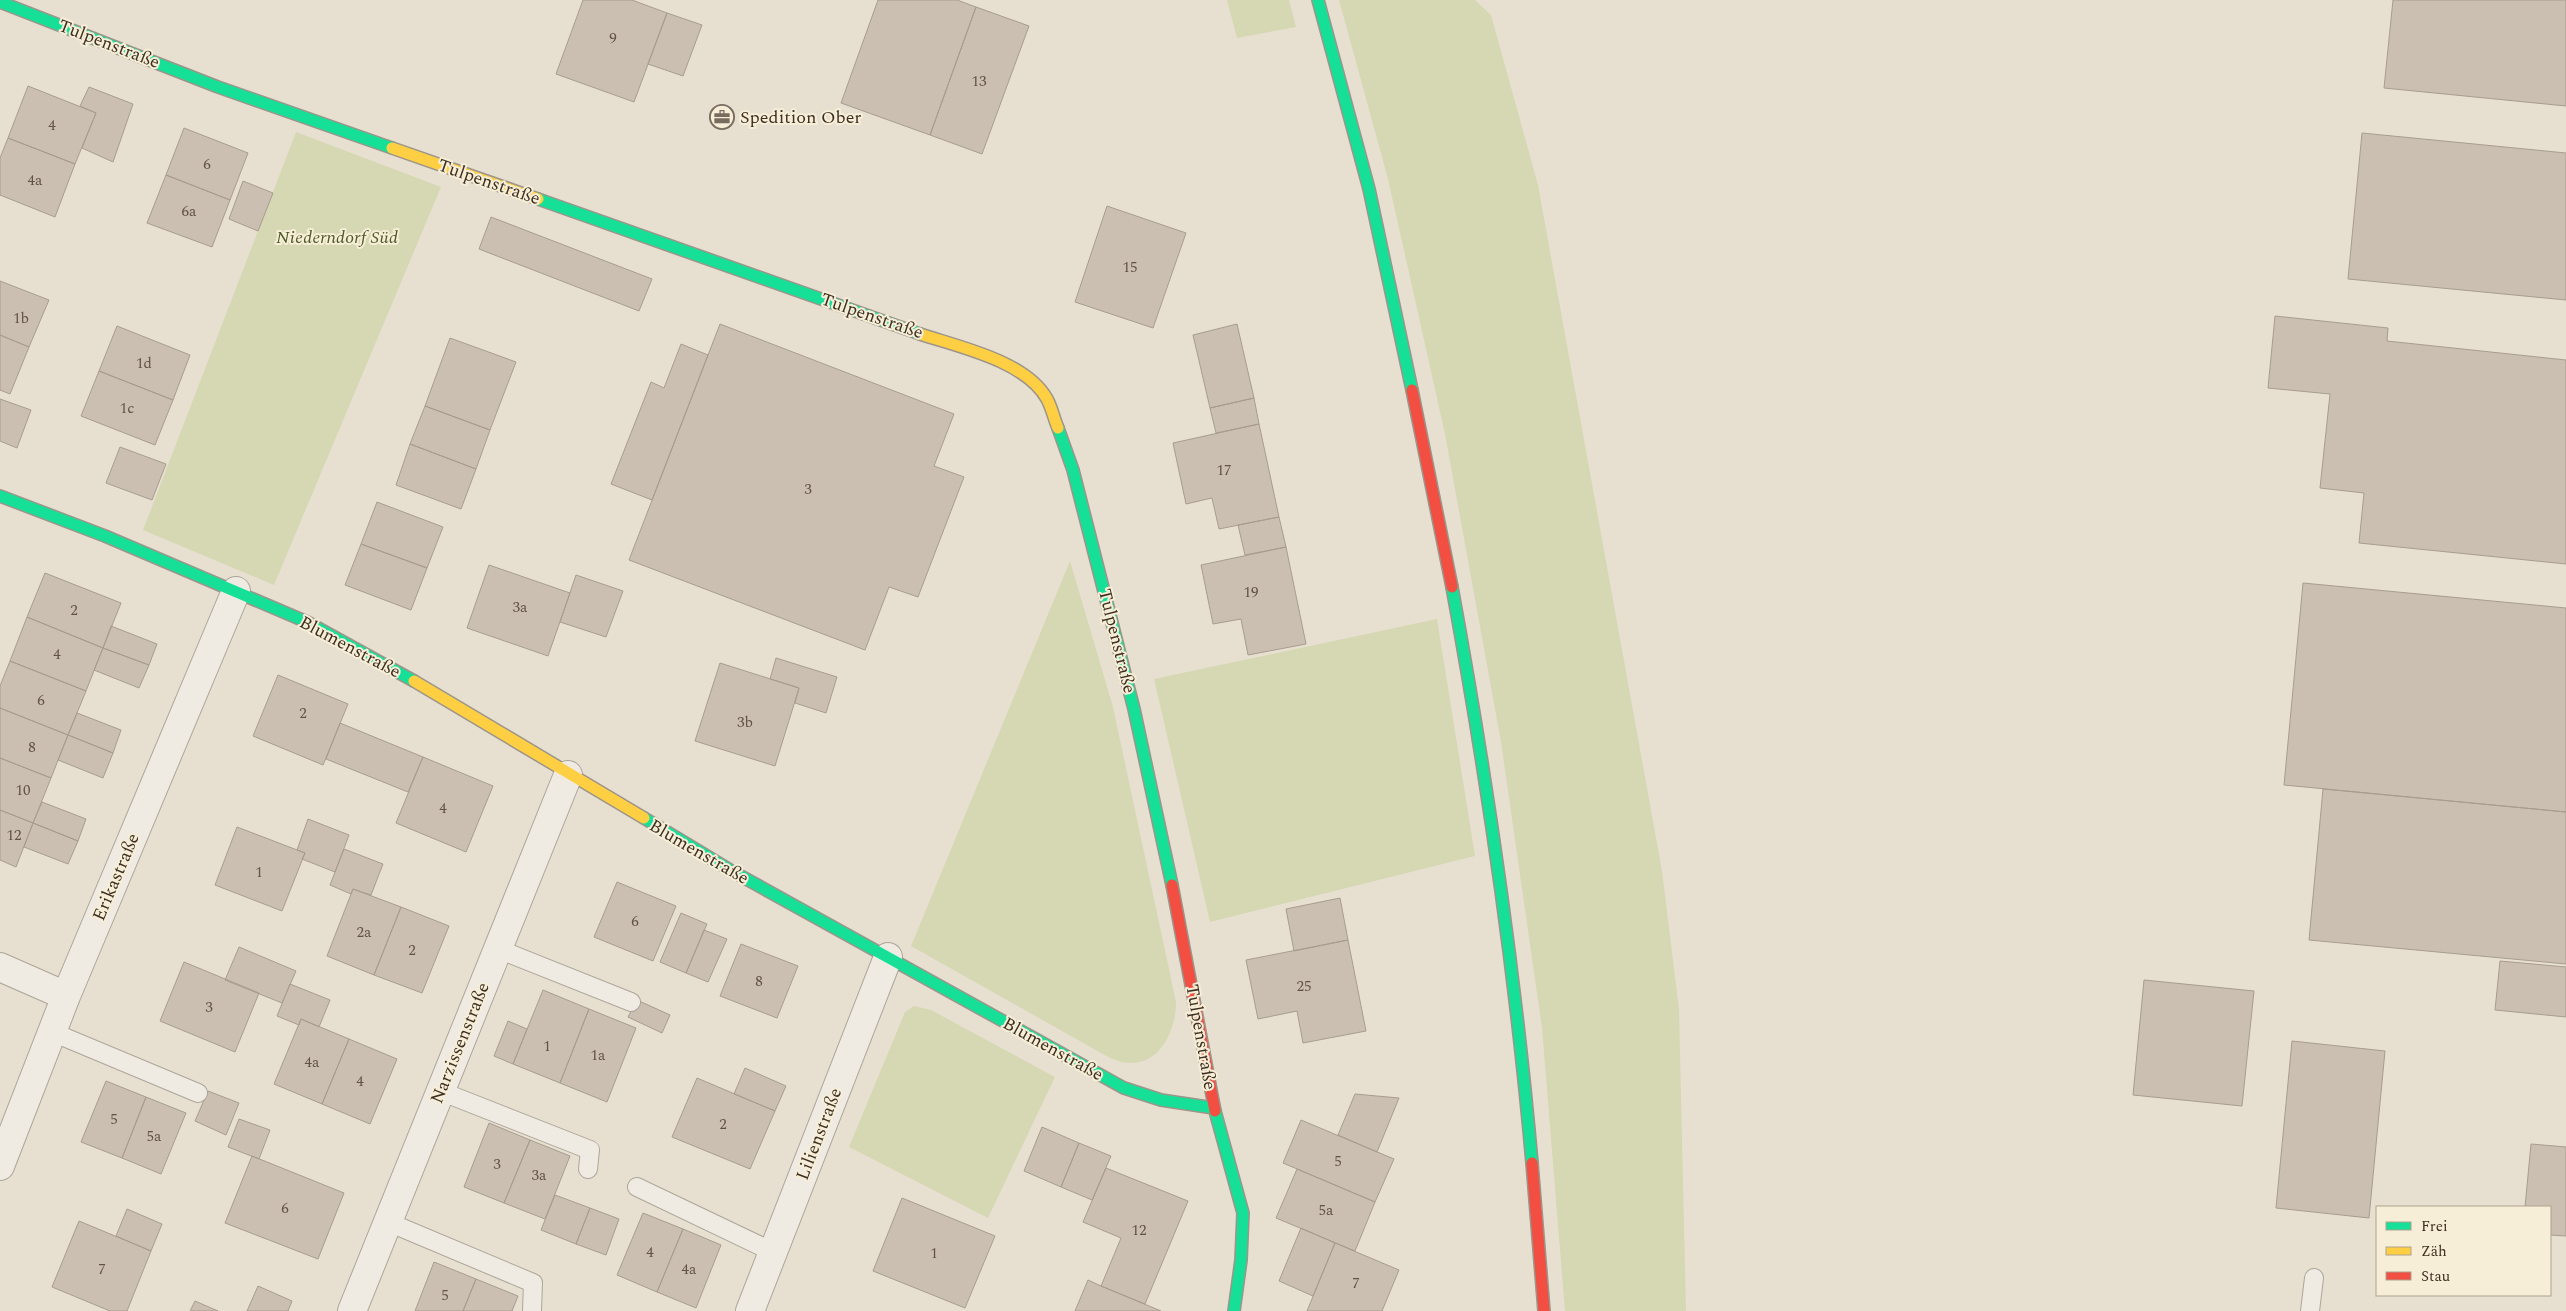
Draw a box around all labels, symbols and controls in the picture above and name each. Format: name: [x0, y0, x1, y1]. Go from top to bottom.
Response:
street label: Tulpenstraße: [54, 12, 164, 76]
house number: 9: [609, 27, 617, 50]
house number: 13: [971, 70, 987, 93]
office icon: Spedition Ober: [709, 104, 735, 130]
place label: Spedition Ober: [740, 104, 862, 131]
house number: 4: [48, 114, 56, 137]
street label: Tulpenstraße: [434, 152, 544, 212]
house number: 6: [203, 153, 211, 176]
house number: 4a: [28, 169, 43, 192]
house number: 6a: [182, 200, 197, 223]
park label: Niederndorf Süd: [276, 224, 398, 251]
house number: 15: [1122, 256, 1138, 279]
street label: Tulpenstraße: [817, 286, 927, 346]
house number: 1b: [13, 307, 29, 330]
house number: 1d: [136, 352, 152, 375]
house number: 1c: [120, 397, 134, 420]
house number: 17: [1216, 459, 1232, 482]
house number: 3: [804, 478, 812, 501]
house number: 19: [1243, 581, 1259, 604]
street label: Tulpenstraße: [1091, 586, 1143, 696]
house number: 3a: [513, 596, 528, 619]
house number: 2: [70, 599, 78, 622]
street label: Blumenstraße: [294, 609, 406, 685]
house number: 4: [53, 643, 61, 666]
house number: 6: [37, 689, 45, 712]
house number: 2: [299, 702, 307, 725]
house number: 3b: [737, 711, 753, 734]
house number: 8: [28, 736, 36, 759]
house number: 10: [15, 779, 31, 802]
house number: 4: [439, 797, 447, 820]
street label: Blumenstraße: [644, 812, 754, 892]
house number: 12: [6, 824, 22, 847]
street label: Erikastraße: [85, 829, 147, 925]
house number: 1: [255, 861, 263, 884]
house number: 6: [631, 910, 639, 933]
house number: 2a: [357, 921, 372, 944]
house number: 2: [408, 939, 416, 962]
house number: 8: [755, 970, 763, 993]
house number: 25: [1296, 975, 1312, 998]
street label: Narzissenstraße: [423, 978, 497, 1108]
street label: Tulpenstraße: [1178, 982, 1224, 1092]
house number: 3: [205, 996, 213, 1019]
street label: Blumenstraße: [998, 1010, 1108, 1088]
house number: 1: [543, 1035, 551, 1058]
house number: 1a: [591, 1044, 606, 1067]
house number: 4a: [305, 1051, 320, 1074]
house number: 4: [356, 1070, 364, 1093]
street label: Lilienstraße: [789, 1084, 849, 1184]
house number: 5: [110, 1108, 118, 1131]
house number: 2: [719, 1113, 727, 1136]
house number: 5a: [147, 1125, 162, 1148]
house number: 5: [1334, 1150, 1342, 1173]
house number: 3: [493, 1153, 501, 1176]
house number: 3a: [532, 1164, 547, 1187]
house number: 6: [281, 1197, 289, 1220]
house number: 5a: [1319, 1199, 1334, 1222]
legend: [2376, 1206, 2551, 1296]
text: Frei: [2421, 1215, 2448, 1238]
house number: 12: [1131, 1219, 1147, 1242]
text: Zäh: [2421, 1240, 2447, 1263]
house number: 4: [646, 1241, 654, 1264]
house number: 1: [930, 1242, 938, 1265]
house number: 7: [98, 1258, 106, 1281]
house number: 4a: [682, 1258, 697, 1281]
text: Stau: [2421, 1265, 2450, 1288]
house number: 7: [1352, 1272, 1360, 1295]
house number: 5: [441, 1284, 449, 1307]

